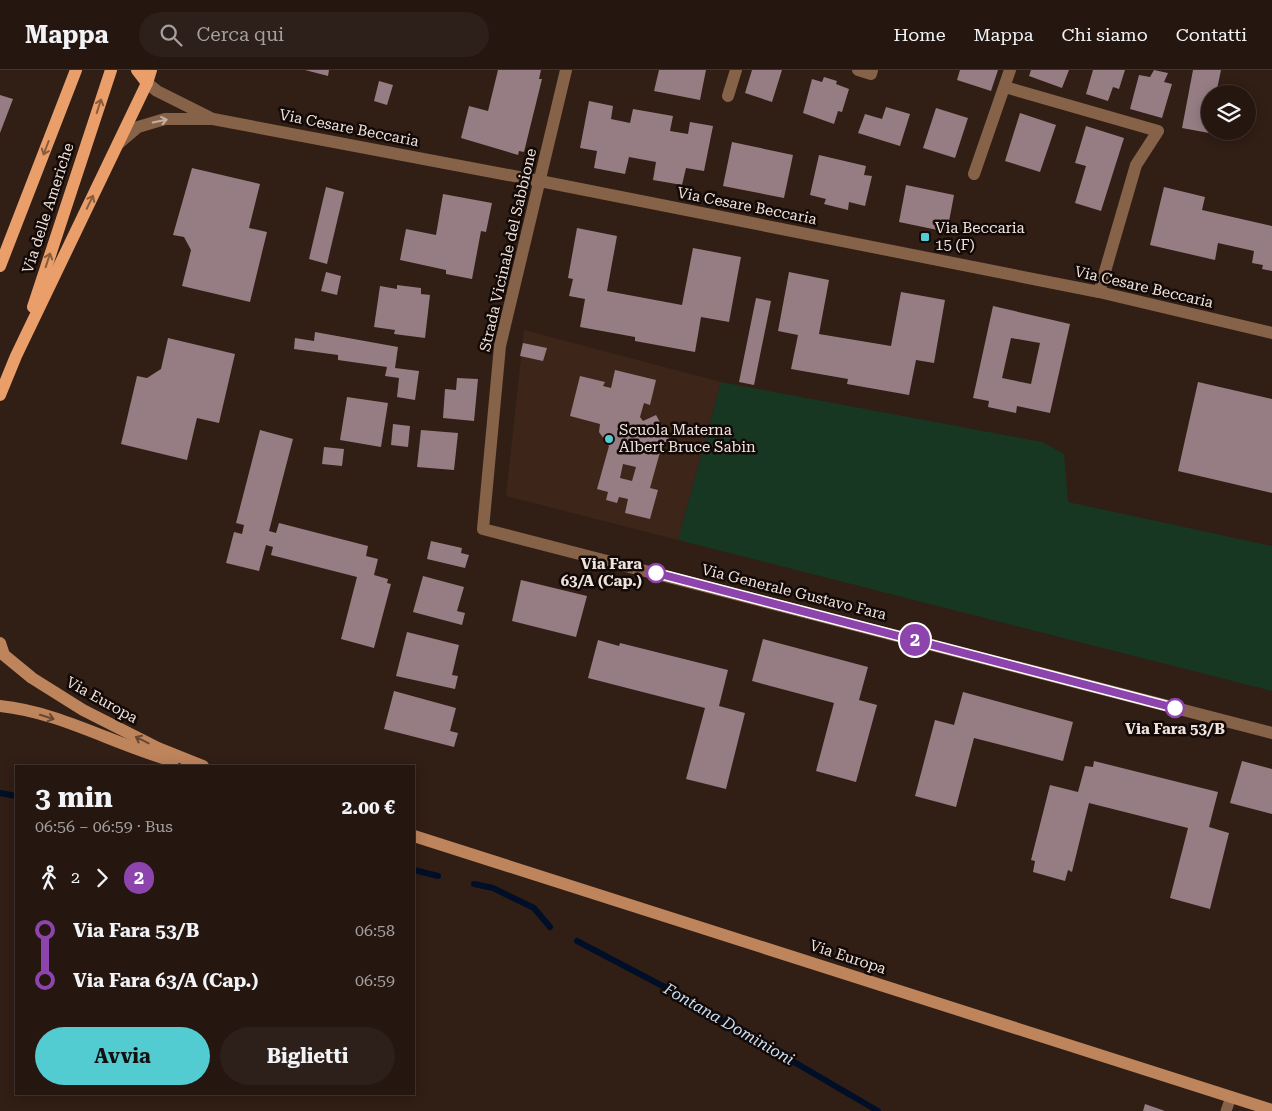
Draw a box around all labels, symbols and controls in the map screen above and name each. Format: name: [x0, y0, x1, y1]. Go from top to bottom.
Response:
search box: [139, 12, 489, 57]
text: Mappa: [25, 21, 109, 49]
icon: search: [157, 21, 185, 49]
text: Cerca qui: [197, 23, 284, 46]
text: Home: [893, 24, 946, 45]
text: Mappa: [974, 24, 1033, 45]
text: Chi siamo: [1061, 24, 1148, 45]
text: Contatti: [1176, 24, 1247, 45]
map controls: [1201, 85, 1256, 140]
button: layers: [1201, 85, 1256, 140]
one-way arrow: [95, 99, 104, 114]
street label: Via Cesare Beccaria: [278, 106, 420, 150]
one-way arrow: [152, 116, 168, 125]
one-way arrow: [41, 140, 50, 155]
street label: Via delle Americhe: [18, 141, 78, 275]
street label: Strada Vicinale del Sabbione: [476, 147, 540, 353]
street label: Via Cesare Beccaria: [676, 184, 818, 228]
one-way arrow: [86, 195, 96, 210]
place label: Via Beccaria 15 (F): [935, 219, 1025, 254]
marker: Via Beccaria 15 (F): [919, 231, 931, 243]
one-way arrow: [44, 253, 53, 269]
street label: Via Cesare Beccaria: [1073, 262, 1215, 312]
place label: Scuola Materna Albert Bruce Sabin: [619, 421, 756, 456]
marker: Scuola Materna Albert Bruce Sabin: [603, 433, 615, 445]
place label: Via Fara 63/A (Cap.): [561, 555, 642, 590]
street label: Via Generale Gustavo Fara: [700, 560, 888, 624]
marker: Via Fara 63/A (Cap.): [646, 563, 666, 583]
line badge: 2: [899, 624, 931, 656]
text: 2: [910, 629, 920, 650]
street label: Via Europa: [63, 673, 141, 727]
marker: Via Fara 53/B: [1165, 698, 1185, 718]
one-way arrow: [39, 713, 55, 722]
place label: Via Fara 53/B: [1125, 720, 1225, 738]
one-way arrow: [135, 735, 150, 744]
text: 3 min: [35, 781, 113, 814]
text: 2.00 €: [342, 796, 395, 819]
text: 06:56 – 06:59 · Bus: [35, 817, 173, 836]
icon: walk: [35, 864, 63, 892]
icon: forward: [88, 864, 116, 892]
text: 2: [134, 867, 144, 888]
text: 2: [71, 868, 80, 887]
text: Via Fara 53/B: [73, 919, 200, 942]
text: 06:58: [355, 921, 395, 940]
street label: Via Europa: [808, 936, 888, 978]
text: Via Fara 63/A (Cap.): [73, 969, 258, 992]
text: 06:59: [355, 971, 395, 990]
water label: Fontana Dominioni: [660, 978, 798, 1069]
button: Avvia: [35, 1027, 210, 1085]
button: Biglietti: [220, 1027, 395, 1085]

